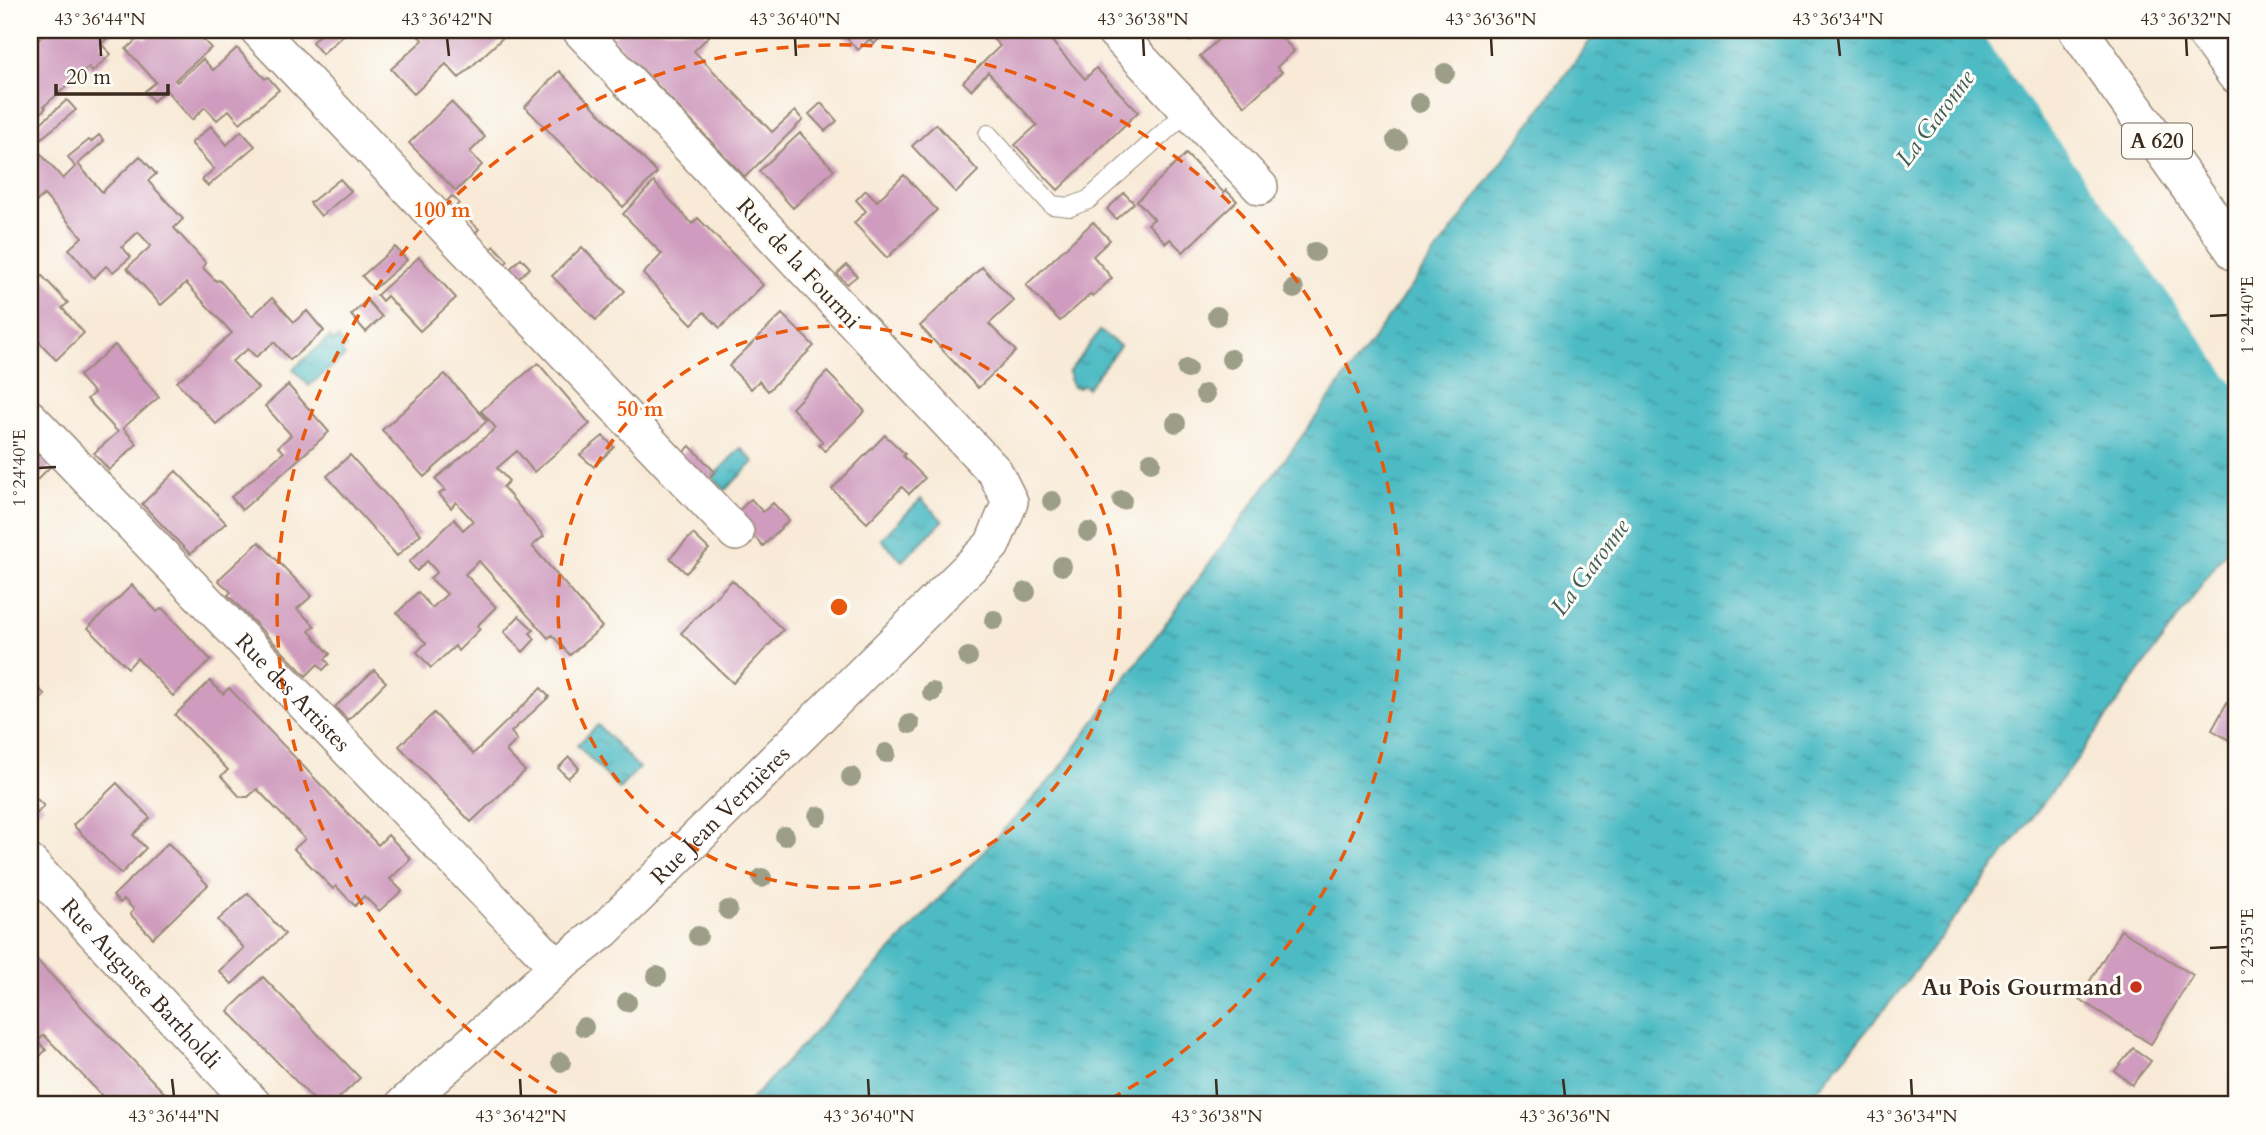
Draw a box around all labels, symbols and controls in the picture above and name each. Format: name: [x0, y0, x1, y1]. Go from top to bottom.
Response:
text: 43°36'44"N: [54, 7, 146, 32]
text: 43°36'42"N: [401, 7, 493, 32]
text: 43°36'40"N: [749, 7, 841, 32]
text: 43°36'38"N: [1097, 7, 1189, 32]
text: 43°36'36"N: [1445, 7, 1537, 32]
text: 43°36'34"N: [1792, 7, 1884, 32]
text: 43°36'32"N: [2140, 7, 2232, 32]
scale bar: [56, 52, 168, 96]
text: 20 m: [66, 63, 111, 92]
water label: La Garonne: [1888, 63, 1983, 173]
road number: A 620: [2122, 124, 2192, 158]
street label: Rue de la Fourmi: [730, 191, 867, 336]
text: 100 m: [413, 196, 471, 225]
text: 1°24'40"E: [2235, 276, 2260, 354]
text: 50 m: [617, 395, 664, 424]
text: 1°24'40"E: [7, 429, 32, 507]
water label: La Garonne: [1543, 512, 1638, 622]
centre of rings: [827, 595, 851, 619]
street label: Rue des Artistes: [228, 626, 357, 759]
street label: Rue Jean Vernières: [644, 739, 797, 891]
street label: Rue Auguste Bartholdi: [54, 892, 228, 1076]
text: 1°24'35"E: [2235, 908, 2260, 986]
place label: Au Pois Gourmand: [1921, 972, 2122, 1003]
marker: Au Pois Gourmand: [2128, 979, 2144, 995]
text: 43°36'44"N: [128, 1104, 220, 1129]
text: 43°36'42"N: [475, 1104, 567, 1129]
text: 43°36'40"N: [823, 1104, 915, 1129]
text: 43°36'38"N: [1171, 1104, 1263, 1129]
text: 43°36'36"N: [1519, 1104, 1611, 1129]
text: 43°36'34"N: [1866, 1104, 1958, 1129]

